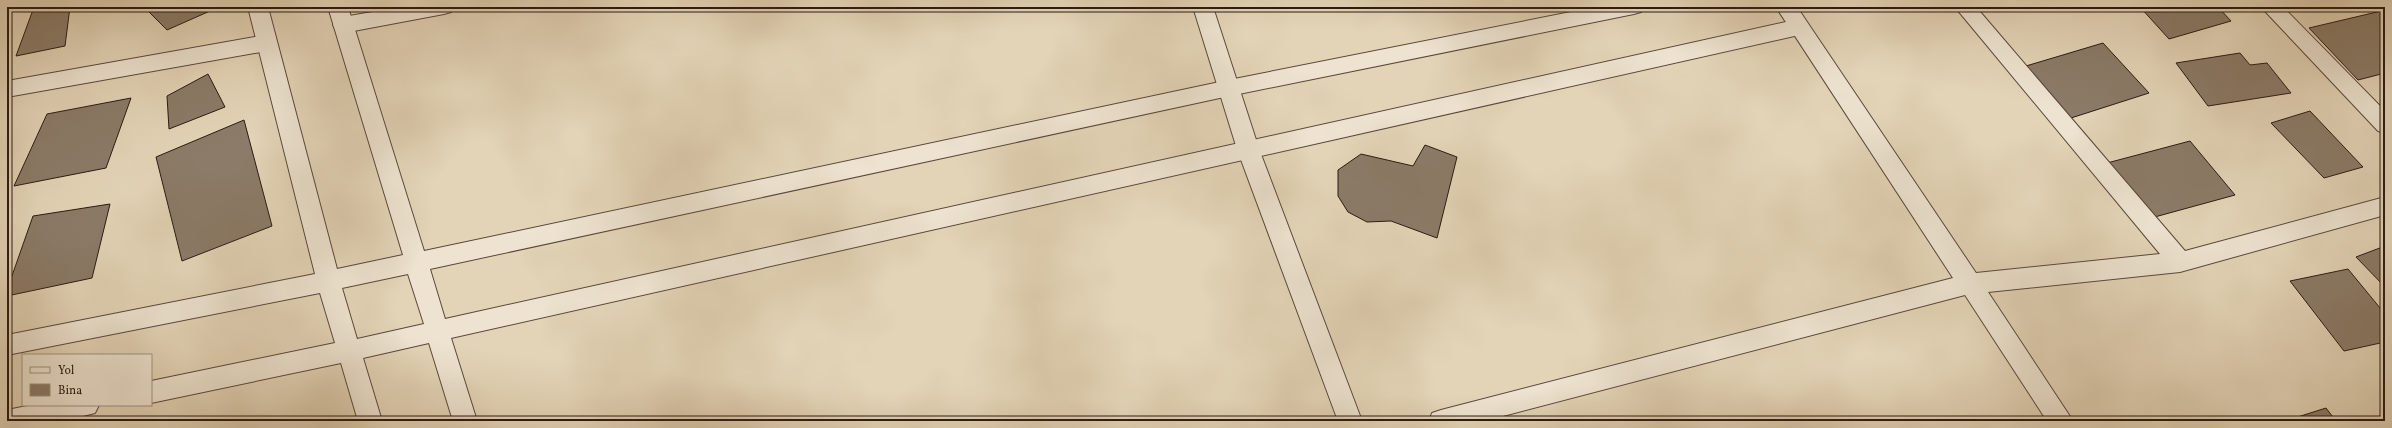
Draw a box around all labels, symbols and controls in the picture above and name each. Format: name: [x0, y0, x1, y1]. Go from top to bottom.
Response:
legend: [22, 354, 152, 406]
text: Yol: [58, 363, 75, 379]
text: Bina: [58, 383, 82, 399]

